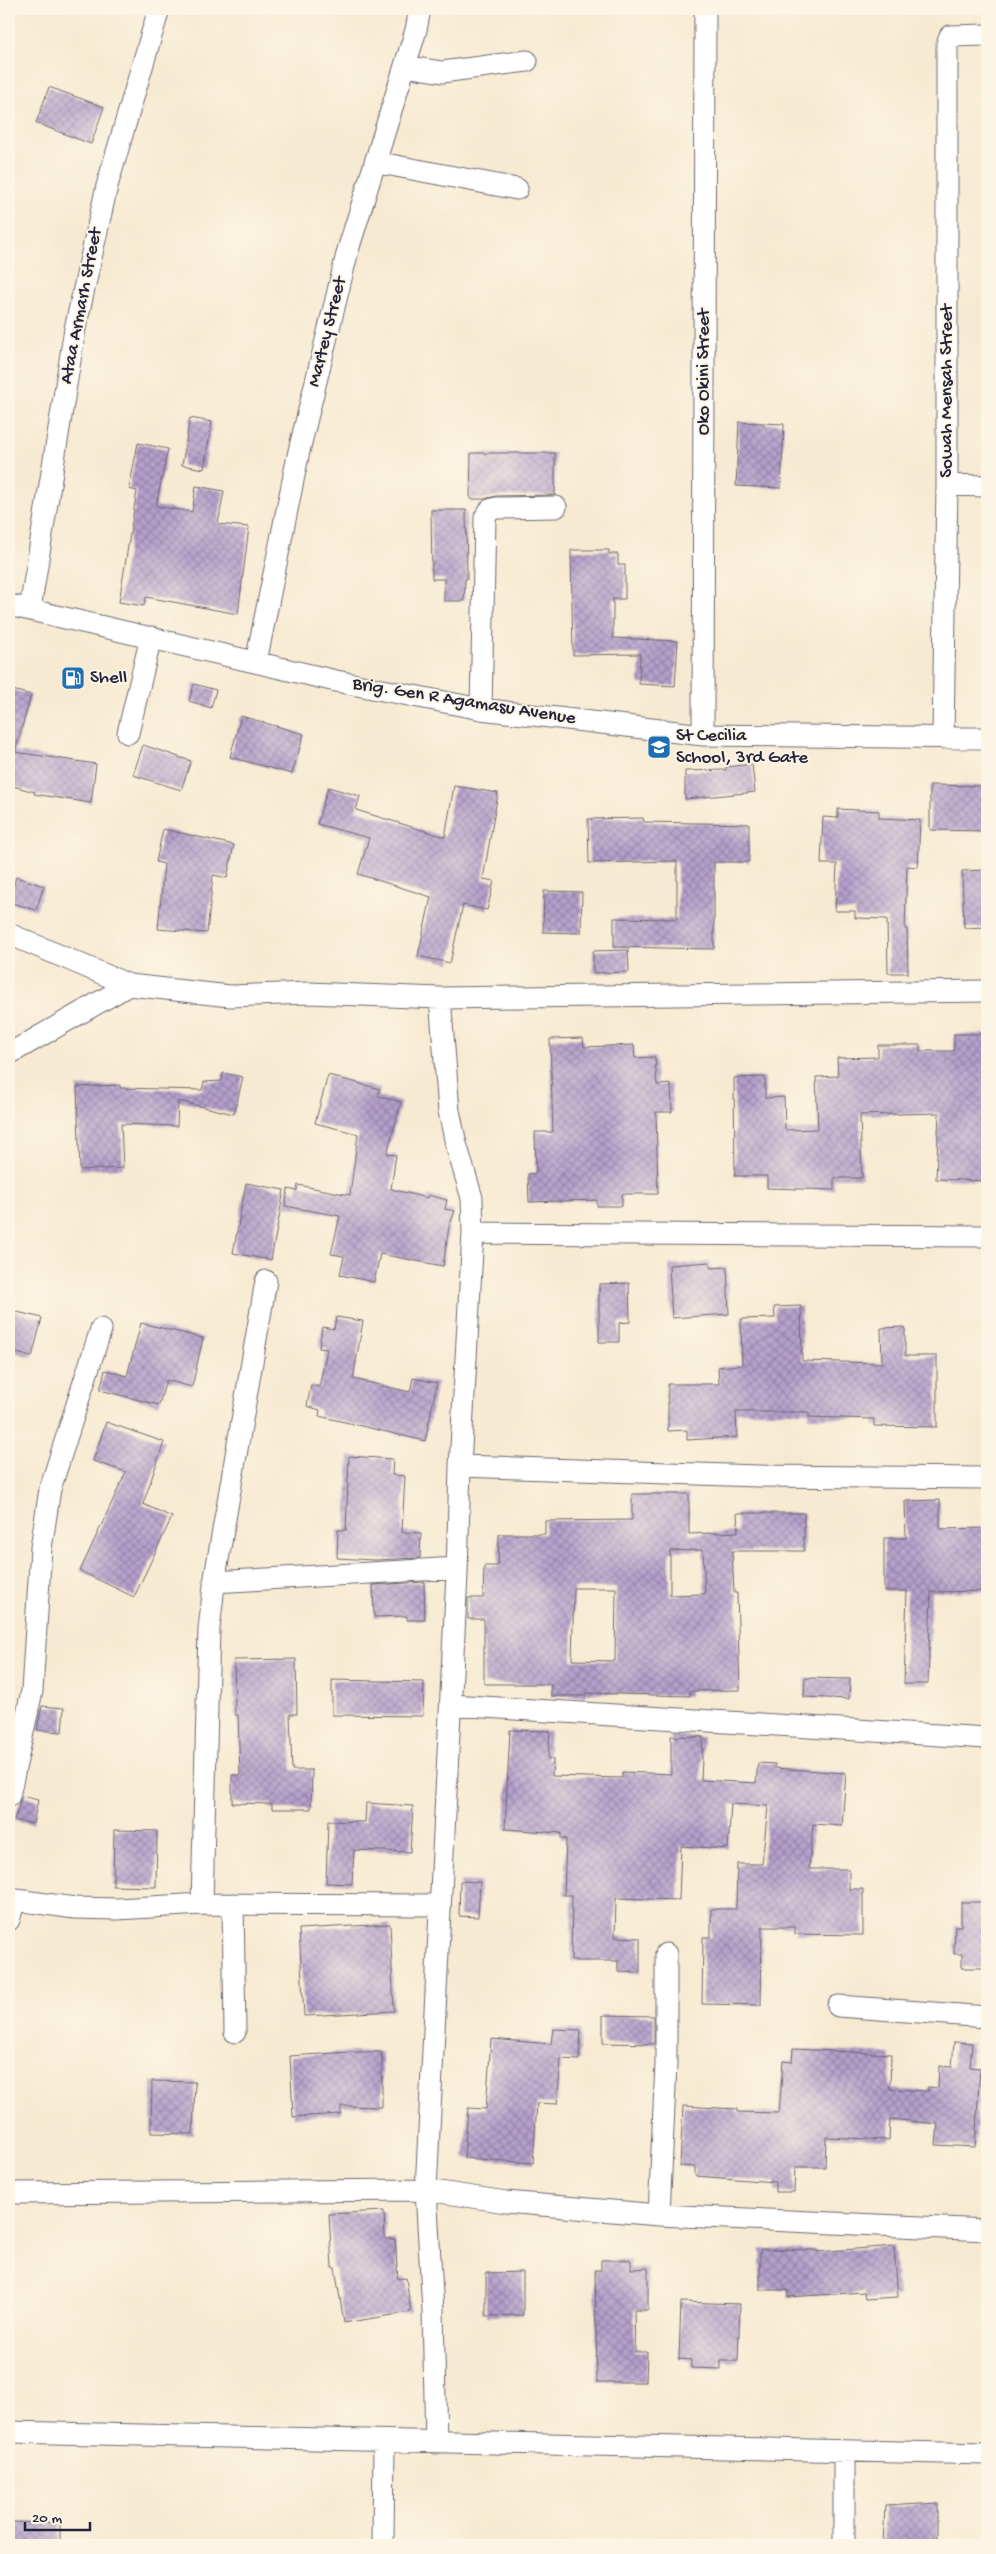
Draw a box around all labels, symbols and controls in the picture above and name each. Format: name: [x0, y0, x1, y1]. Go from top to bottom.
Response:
street label: Ataa Armarh Street: [56, 224, 109, 386]
street label: Martey Street: [303, 272, 353, 389]
street label: Sowah Mensah Street: [936, 302, 959, 478]
street label: Oko Okini Street: [693, 306, 716, 435]
fuel station icon: Shell: [60, 665, 86, 691]
place label: Shell: [90, 667, 127, 690]
street label: Brig. Gen R Agamasu Avenue: [350, 673, 577, 731]
place label: St Cecilia School, 3rd Gate: [676, 725, 808, 770]
school or university icon: St Cecilia School, 3rd Gate: [646, 734, 672, 760]
scale bar: [25, 2499, 90, 2531]
text: 20 m: [32, 2510, 62, 2528]

